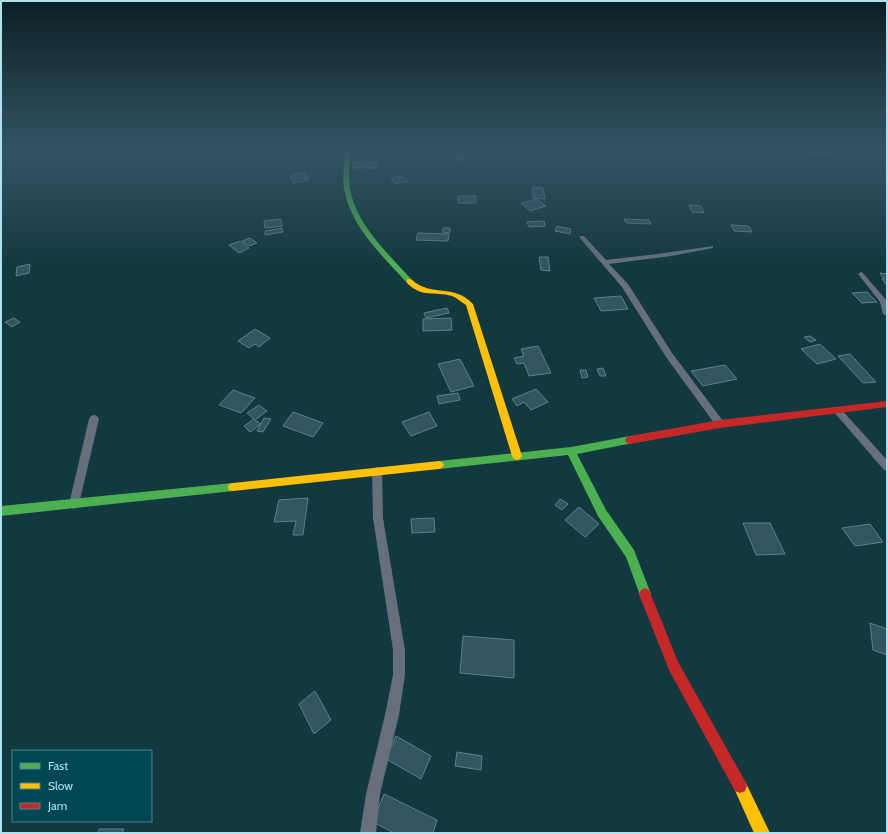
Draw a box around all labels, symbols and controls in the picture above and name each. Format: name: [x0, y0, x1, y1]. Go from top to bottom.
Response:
legend: [12, 750, 152, 822]
text: Fast: [48, 758, 68, 773]
text: Slow: [48, 778, 73, 793]
text: Jam: [47, 798, 67, 813]

